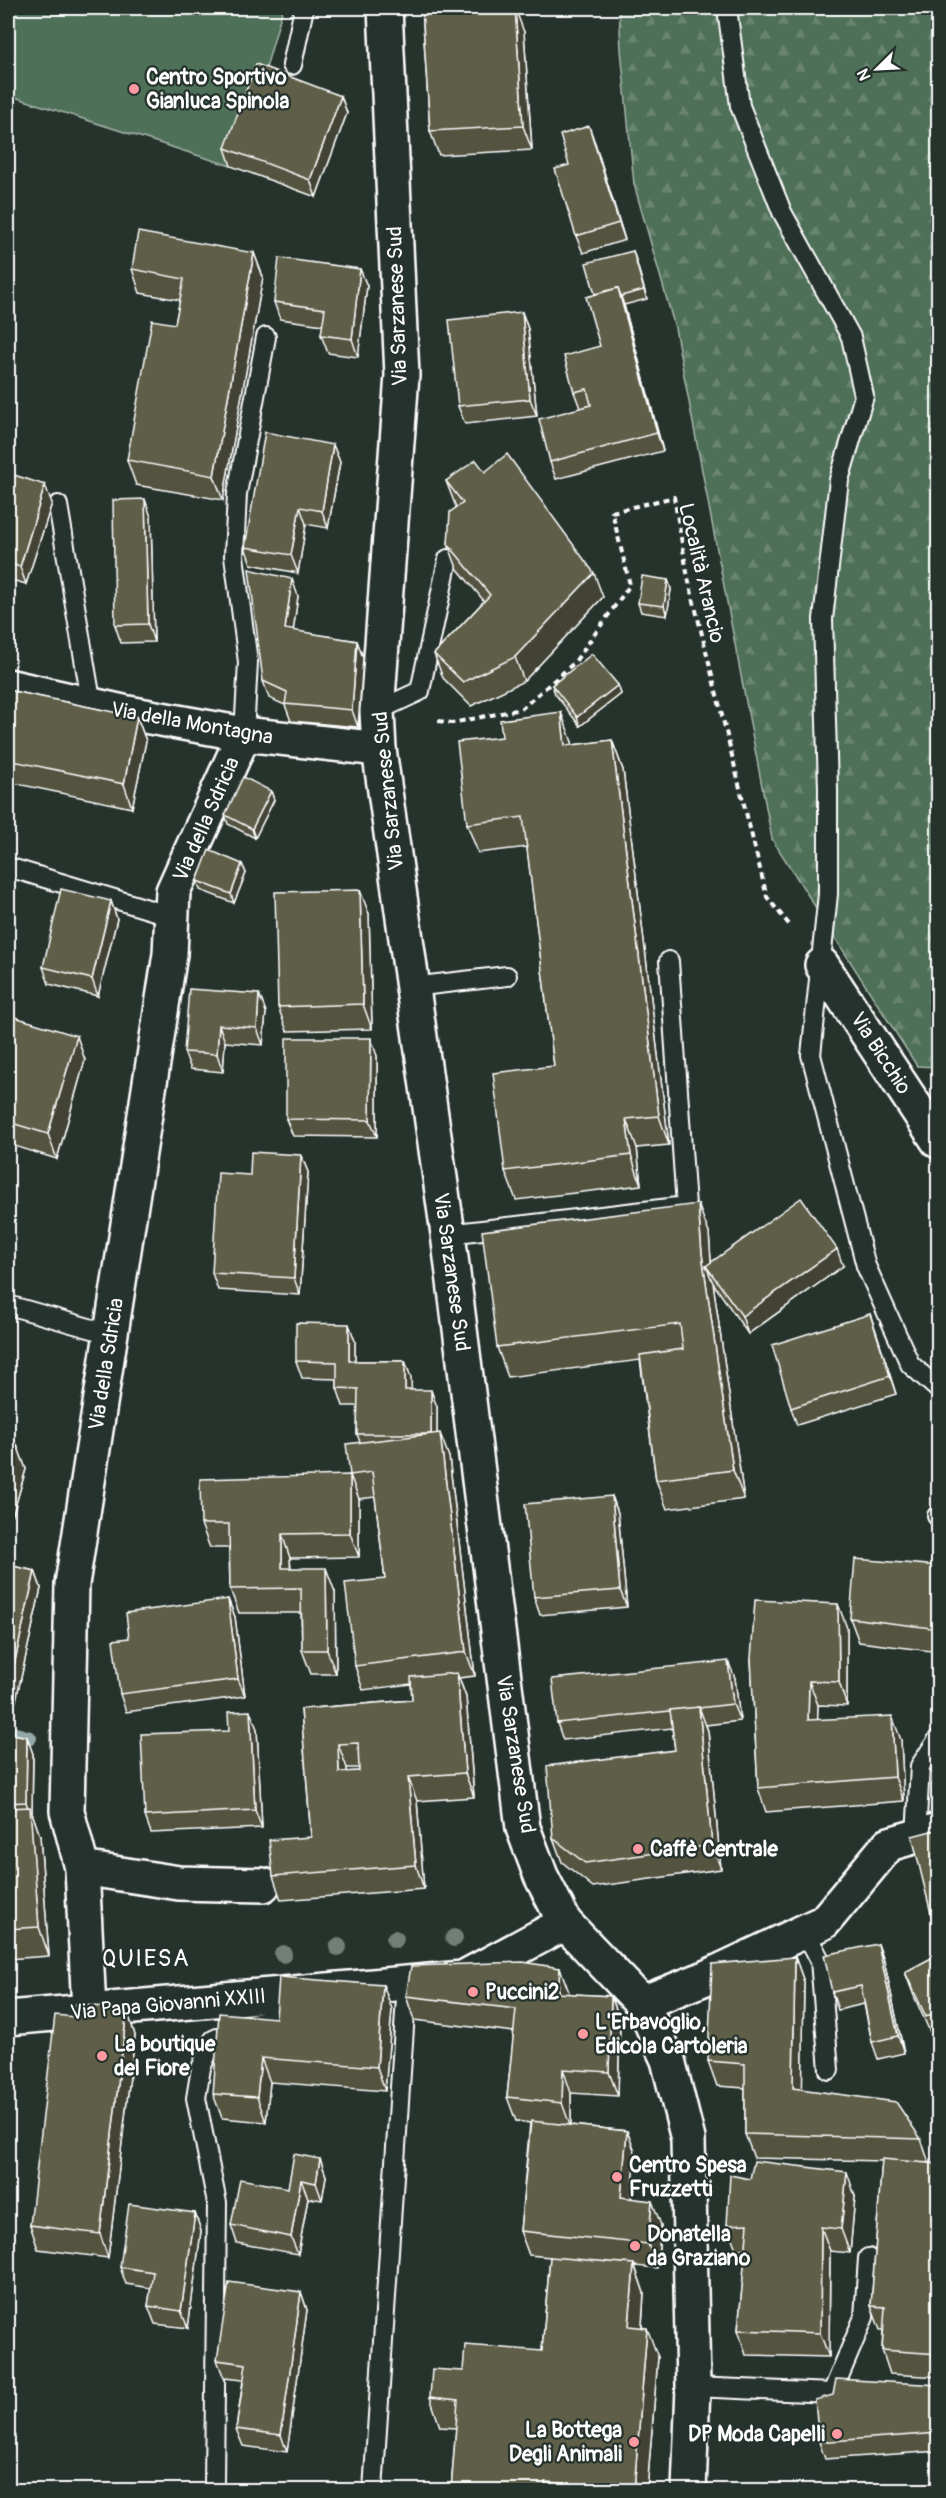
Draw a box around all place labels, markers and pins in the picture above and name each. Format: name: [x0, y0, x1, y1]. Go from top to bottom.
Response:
place label: Centro Sportivo Gianluca Spinola: [146, 64, 289, 115]
marker: Centro Sportivo Gianluca Spinola: [127, 82, 141, 96]
place label: Caffè Centrale: [650, 1836, 778, 1863]
marker: Caffè Centrale: [631, 1842, 645, 1856]
place label: Puccini2: [485, 1979, 560, 2006]
marker: Puccini2: [466, 1985, 480, 1999]
place label: L'Erbavoglio, Edicola Cartoleria: [595, 2009, 748, 2060]
marker: L'Erbavoglio, Edicola Cartoleria: [576, 2027, 590, 2041]
place label: La boutique del Fiore: [114, 2031, 216, 2082]
marker: La boutique del Fiore: [95, 2049, 109, 2063]
place label: Centro Spesa Fruzzetti: [629, 2152, 747, 2203]
marker: Centro Spesa Fruzzetti: [610, 2170, 624, 2184]
place label: Donatella da Graziano: [647, 2221, 751, 2272]
marker: Donatella da Graziano: [628, 2239, 642, 2253]
place label: La Bottega Degli Animali: [509, 2417, 622, 2468]
place label: DP Moda Capelli: [688, 2421, 825, 2448]
marker: DP Moda Capelli: [830, 2427, 844, 2441]
marker: La Bottega Degli Animali: [627, 2435, 641, 2449]

